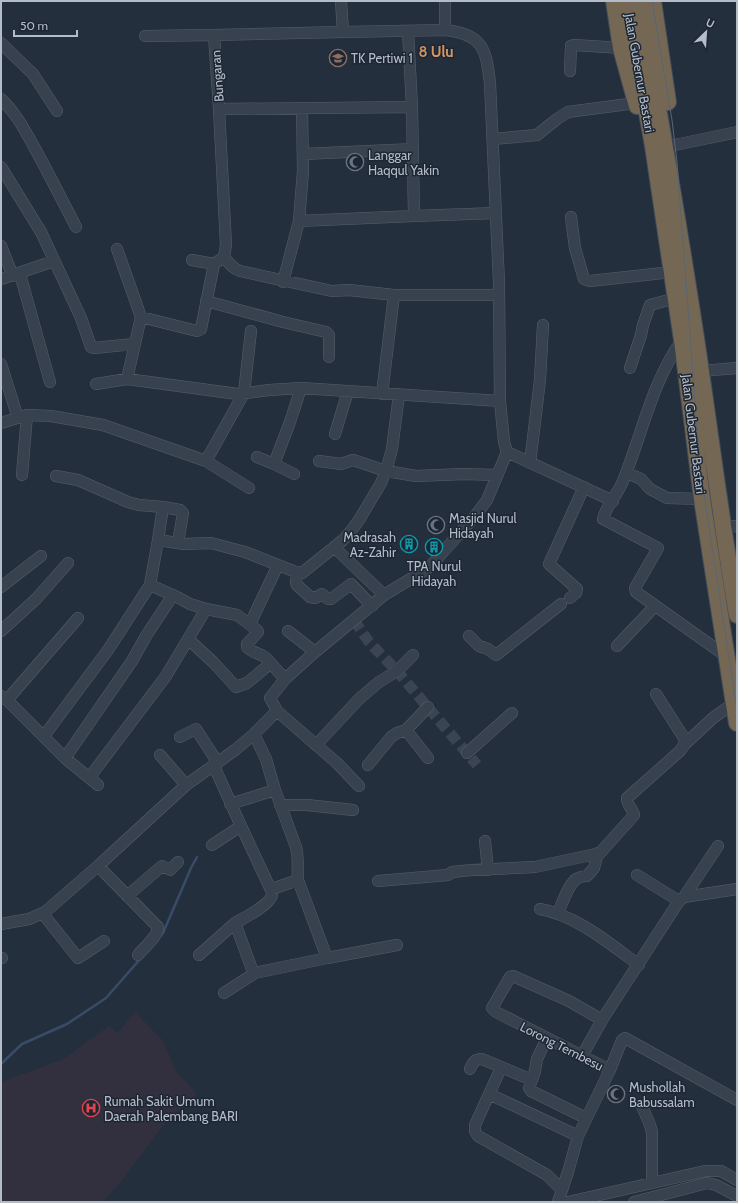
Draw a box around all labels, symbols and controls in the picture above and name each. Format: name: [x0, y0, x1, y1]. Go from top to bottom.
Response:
street label: Jalan Gubernur Bastari: [621, 11, 658, 134]
scale bar: [14, 12, 77, 38]
north arrow: [686, 12, 726, 52]
text: U: [704, 15, 717, 31]
text: 50 m: [20, 18, 48, 33]
district label: 8 Ulu: [418, 43, 454, 61]
school or university icon: TK Pertiwi 1: [328, 48, 348, 68]
street label: Bungaran: [207, 49, 227, 103]
place label: TK Pertiwi 1: [351, 50, 413, 66]
place label: Langgar Haqqul Yakin: [368, 147, 439, 178]
mosque icon: Langgar Haqqul Yakin: [345, 152, 365, 172]
street label: Jalan Gubernur Bastari: [679, 372, 709, 495]
place label: Masjid Nurul Hidayah: [449, 510, 517, 541]
mosque icon: Masjid Nurul Hidayah: [426, 515, 446, 535]
place label: Madrasah Az-Zahir: [343, 529, 397, 560]
building icon: Madrasah Az-Zahir: [399, 534, 419, 554]
building icon: TPA Nurul Hidayah: [424, 537, 444, 557]
place label: TPA Nurul Hidayah: [407, 558, 461, 589]
street label: Lorong Tembesu: [518, 1018, 606, 1074]
place label: Mushollah Babussalam: [629, 1079, 695, 1110]
mosque icon: Mushollah Babussalam: [606, 1084, 626, 1104]
place label: Rumah Sakit Umum Daerah Palembang BARI: [104, 1093, 238, 1124]
hospital icon: Rumah Sakit Umum Daerah Palembang BARI: [81, 1098, 101, 1118]

